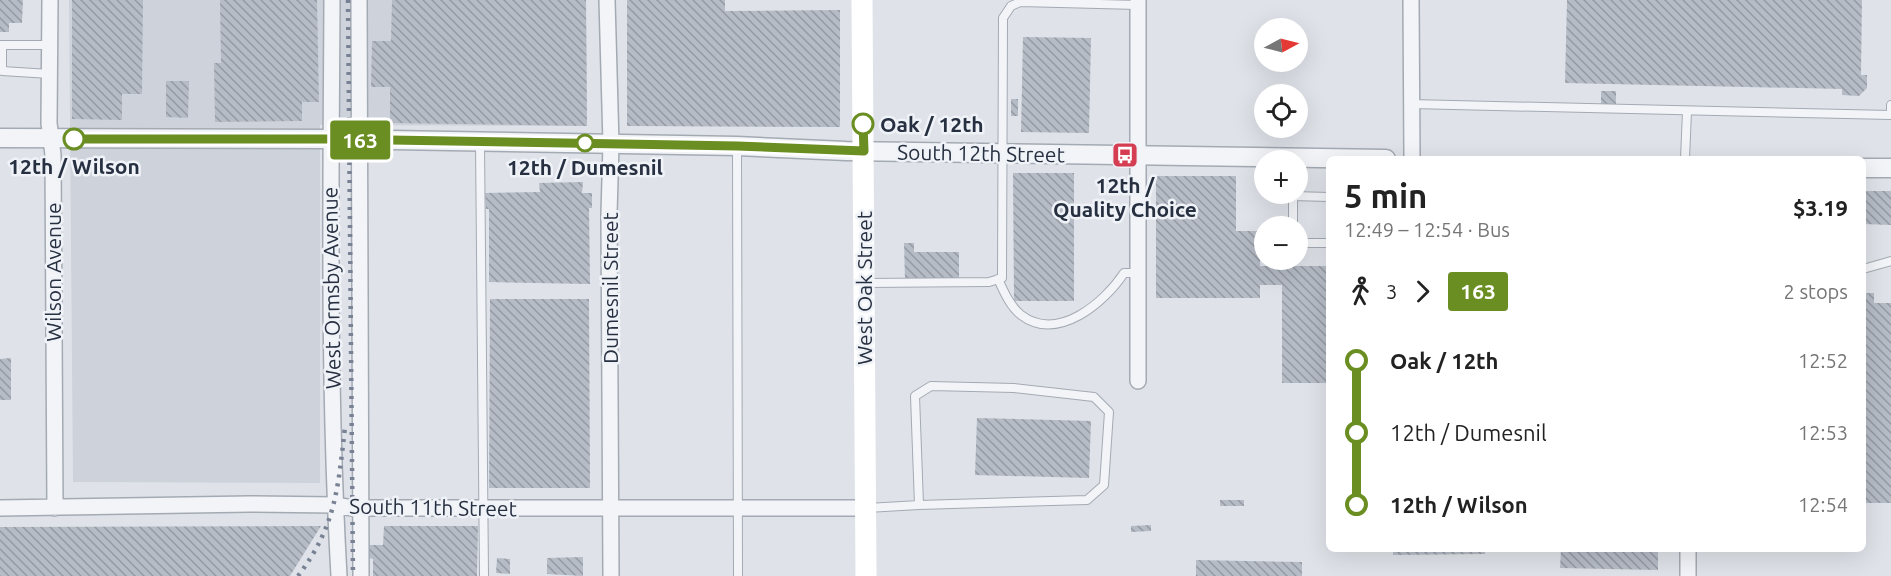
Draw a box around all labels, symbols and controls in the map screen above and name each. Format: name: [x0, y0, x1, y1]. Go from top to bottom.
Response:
north arrow: [1254, 18, 1308, 72]
map controls: [1254, 18, 1308, 270]
button: locate: [1254, 84, 1308, 138]
place label: Oak / 12th: [880, 112, 984, 136]
marker: Oak / 12th: [852, 113, 874, 135]
line badge: 163: [326, 120, 394, 160]
marker: 12th / Wilson: [63, 128, 85, 150]
text: 163: [342, 128, 378, 152]
marker: 12th / Dumesnil: [576, 134, 594, 152]
street label: South 12th Street: [897, 140, 1065, 166]
bus stop icon: 12th / Quality Choice: [1110, 140, 1140, 170]
button: +: [1254, 150, 1308, 204]
place label: 12th / Wilson: [8, 154, 140, 178]
place label: 12th / Dumesnil: [507, 155, 663, 179]
place label: 12th / Quality Choice: [1053, 173, 1197, 221]
text: 5 min: [1344, 177, 1427, 214]
street label: West Ormsby Avenue: [317, 187, 345, 389]
text: $3.19: [1793, 195, 1848, 220]
street label: Wilson Avenue: [41, 202, 65, 342]
street label: West Oak Street: [852, 211, 876, 365]
street label: Dumesnil Street: [598, 212, 622, 364]
button: −: [1254, 216, 1308, 270]
text: 12:49 – 12:54 · Bus: [1344, 218, 1510, 241]
icon: walk: [1344, 275, 1377, 308]
icon: forward: [1406, 275, 1439, 308]
text: 163: [1460, 279, 1496, 303]
text: 3: [1386, 280, 1397, 303]
text: 2 stops: [1784, 280, 1848, 303]
text: Oak / 12th: [1390, 348, 1498, 373]
text: 12:52: [1798, 349, 1848, 372]
text: 12th / Dumesnil: [1390, 420, 1547, 445]
text: 12:53: [1798, 421, 1848, 444]
text: 12th / Wilson: [1390, 492, 1528, 517]
text: 12:54: [1798, 493, 1848, 516]
street label: South 11th Street: [349, 494, 517, 520]

